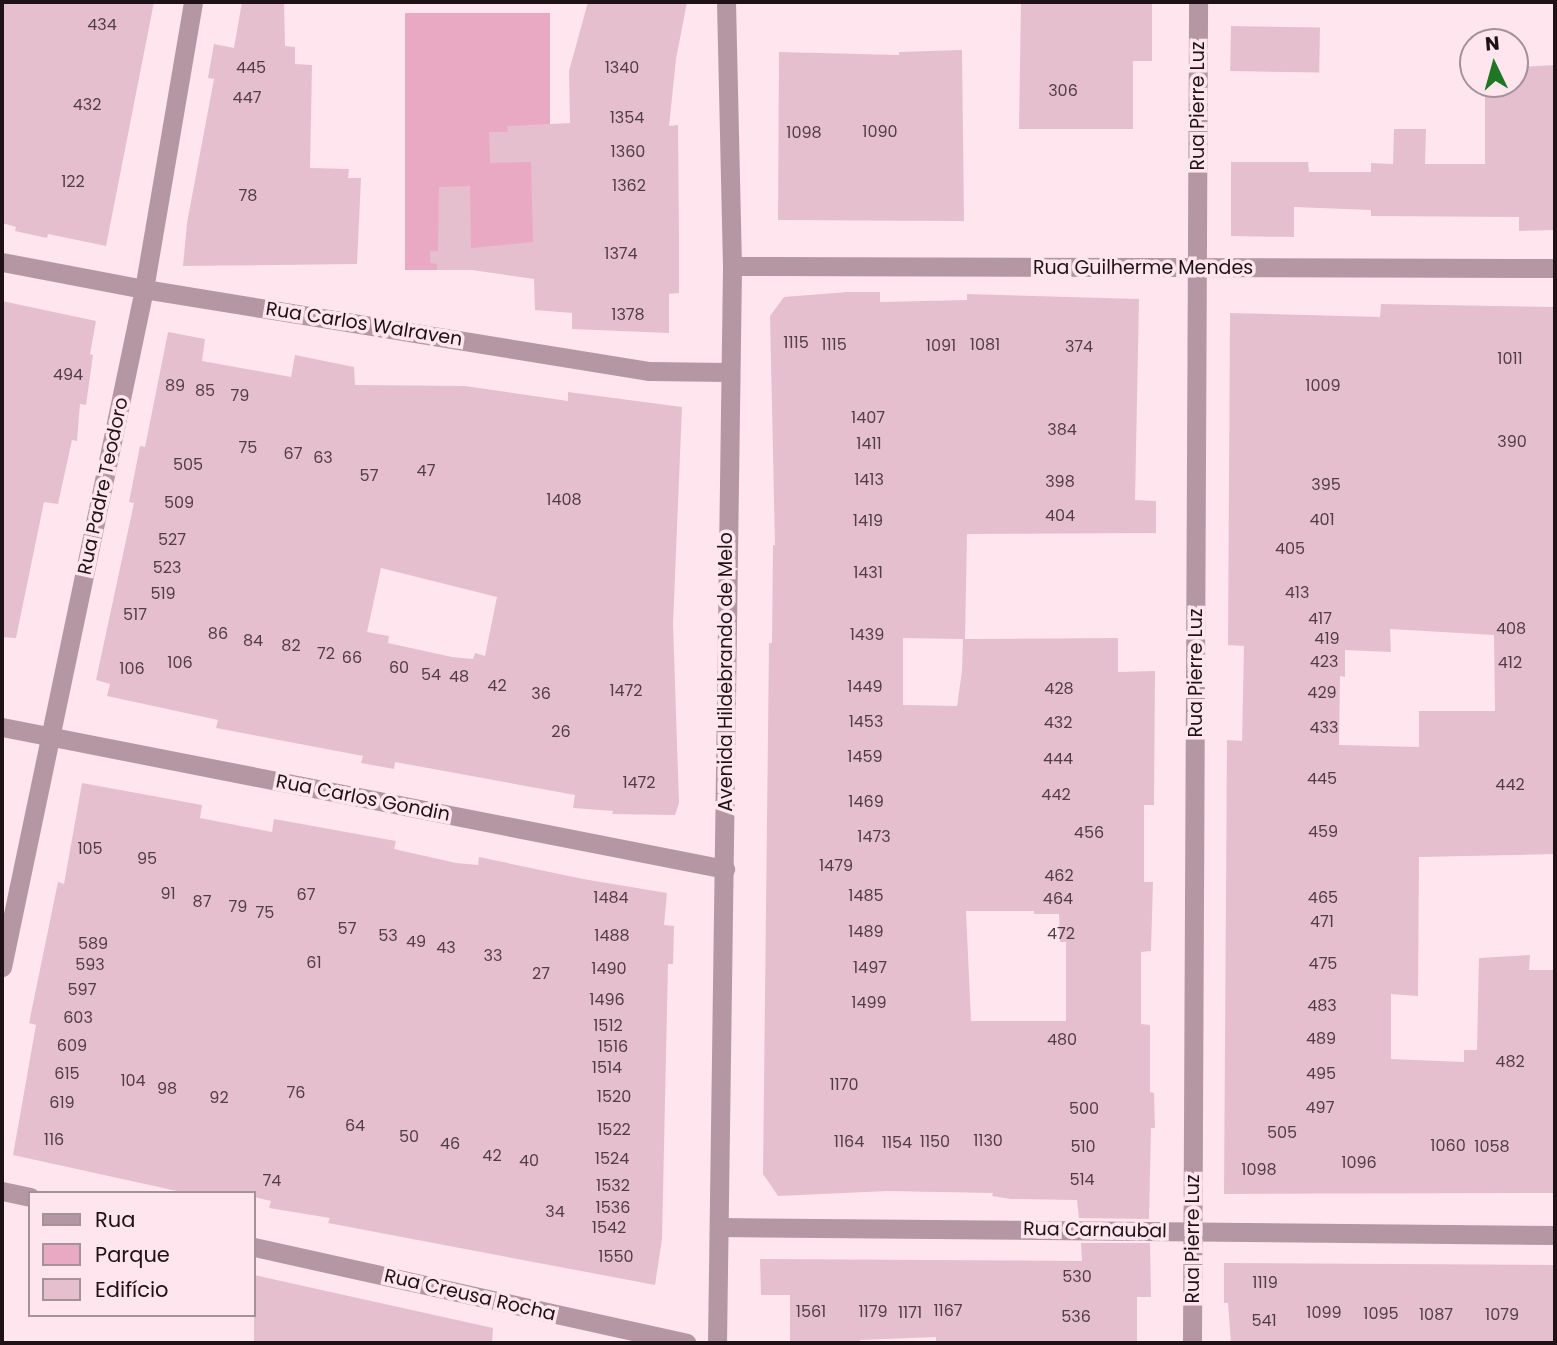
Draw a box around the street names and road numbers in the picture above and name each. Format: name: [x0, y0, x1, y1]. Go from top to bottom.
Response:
street label: Rua Pierre Luz: [1187, 41, 1209, 171]
street label: Rua Guilherme Mendes: [1033, 257, 1253, 279]
street label: Rua Carlos Walraven: [264, 297, 464, 351]
street label: Rua Padre Teodoro: [73, 395, 133, 577]
street label: Avenida Hildebrando de Melo: [715, 532, 737, 812]
street label: Rua Pierre Luz: [1185, 608, 1207, 738]
street label: Rua Carlos Gondin: [274, 770, 452, 826]
street label: Rua Pierre Luz: [1182, 1174, 1204, 1304]
street label: Rua Carnaubal: [1023, 1217, 1167, 1243]
street label: Rua Creusa Rocha: [382, 1264, 558, 1326]

